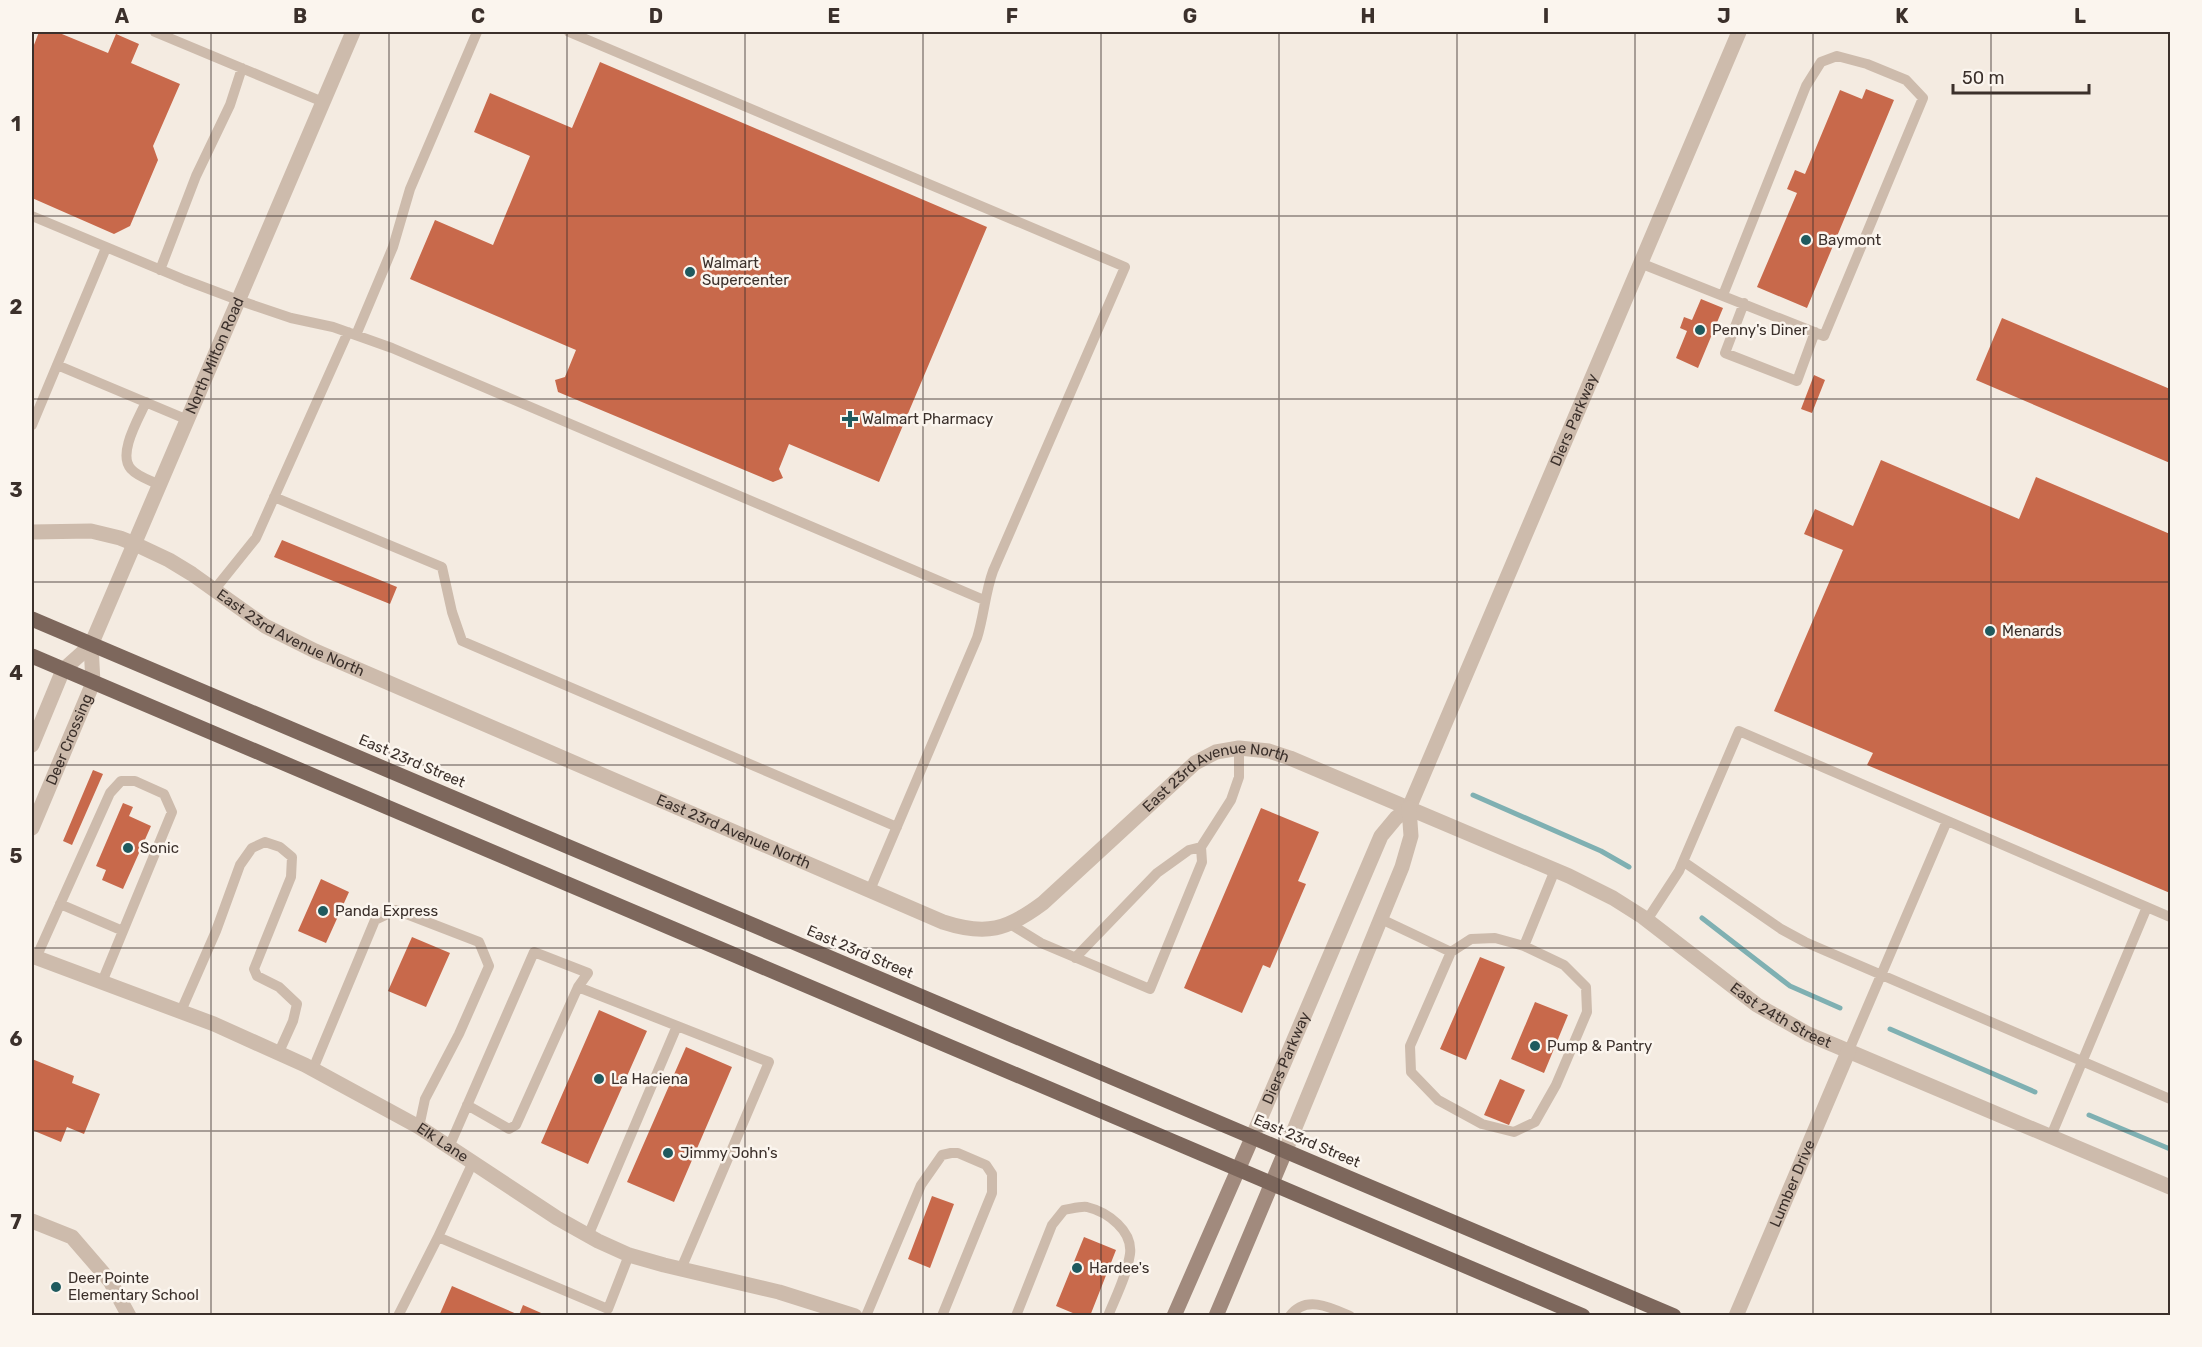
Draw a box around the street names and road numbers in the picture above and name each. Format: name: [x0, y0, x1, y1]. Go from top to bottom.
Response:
street label: North Milton Road: [182, 294, 248, 417]
street label: Diers Parkway: [1546, 371, 1602, 469]
street label: East 23rd Avenue North: [213, 585, 367, 680]
street label: Deer Crossing: [42, 691, 96, 788]
street label: East 23rd Street: [356, 730, 468, 792]
street label: East 23rd Avenue North: [1139, 739, 1292, 816]
street label: East 23rd Avenue North: [654, 790, 814, 873]
street label: East 23rd Street: [804, 921, 916, 983]
street label: East 24th Street: [1727, 979, 1834, 1052]
street label: Diers Parkway: [1258, 1009, 1314, 1107]
street label: East 23rd Street: [1251, 1110, 1363, 1172]
street label: Elk Lane: [413, 1119, 472, 1166]
street label: Lumber Drive: [1766, 1137, 1819, 1230]

